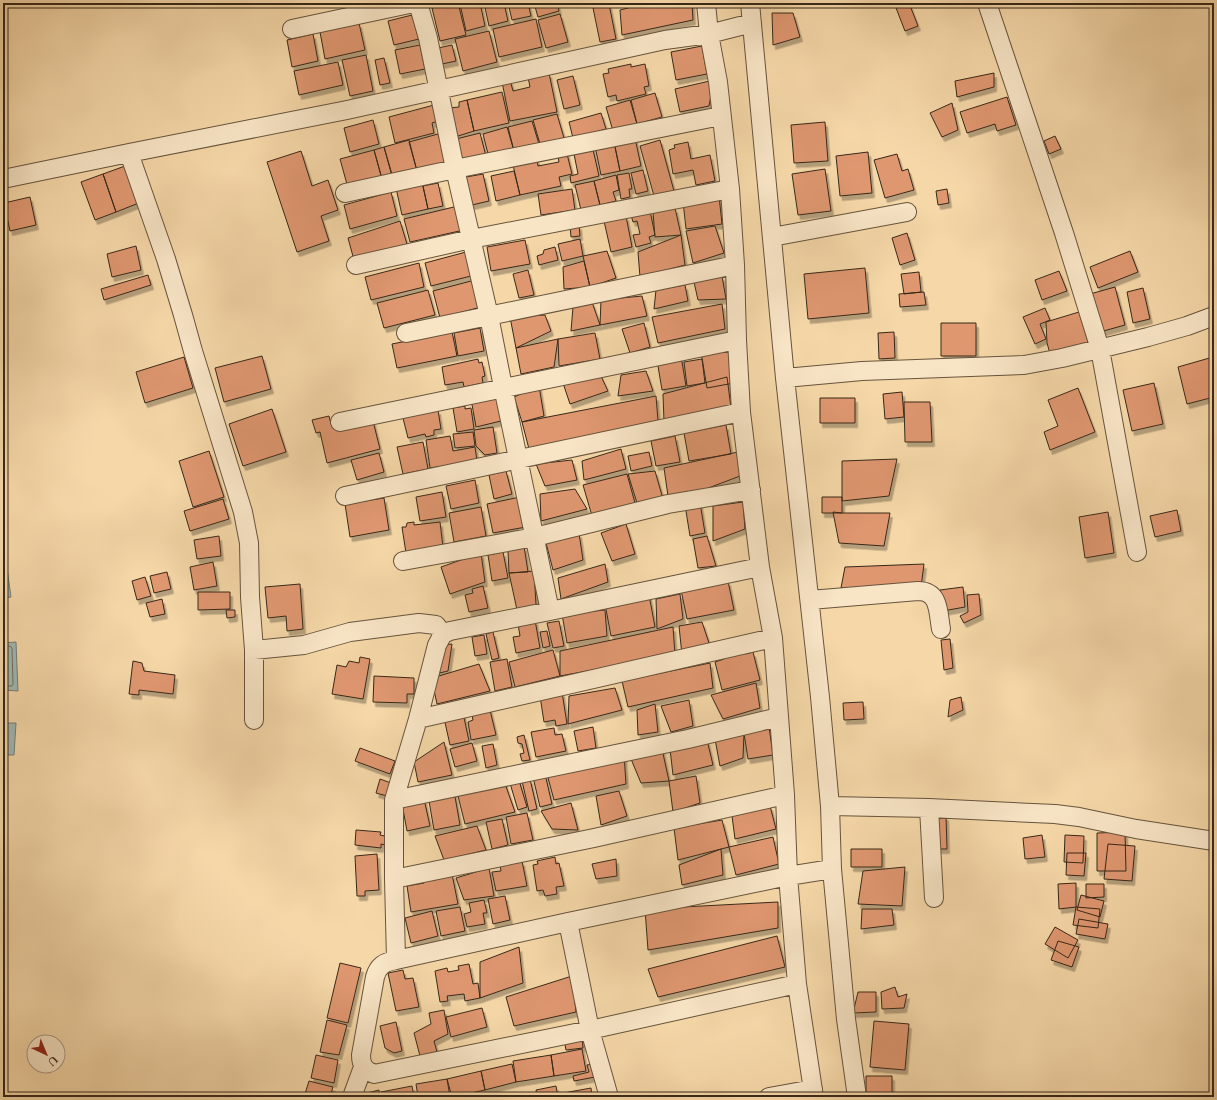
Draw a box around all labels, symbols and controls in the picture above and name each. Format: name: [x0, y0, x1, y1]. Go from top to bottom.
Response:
north arrow: [26, 1034, 66, 1074]
text: U: [44, 1052, 61, 1069]

